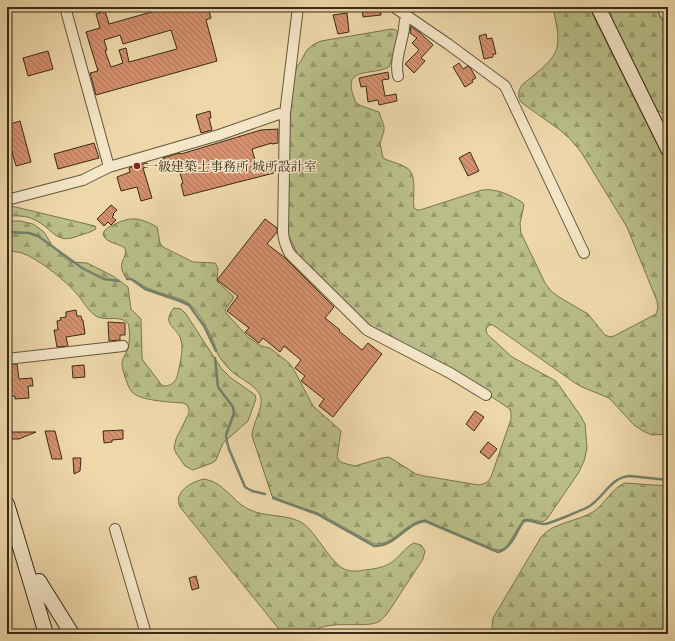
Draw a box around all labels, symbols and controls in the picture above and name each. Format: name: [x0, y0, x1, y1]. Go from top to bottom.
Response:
place label: 一級建築士事務所 城所設計室: [145, 157, 317, 176]
marker: 一級建築士事務所 城所設計室: [132, 161, 142, 171]

